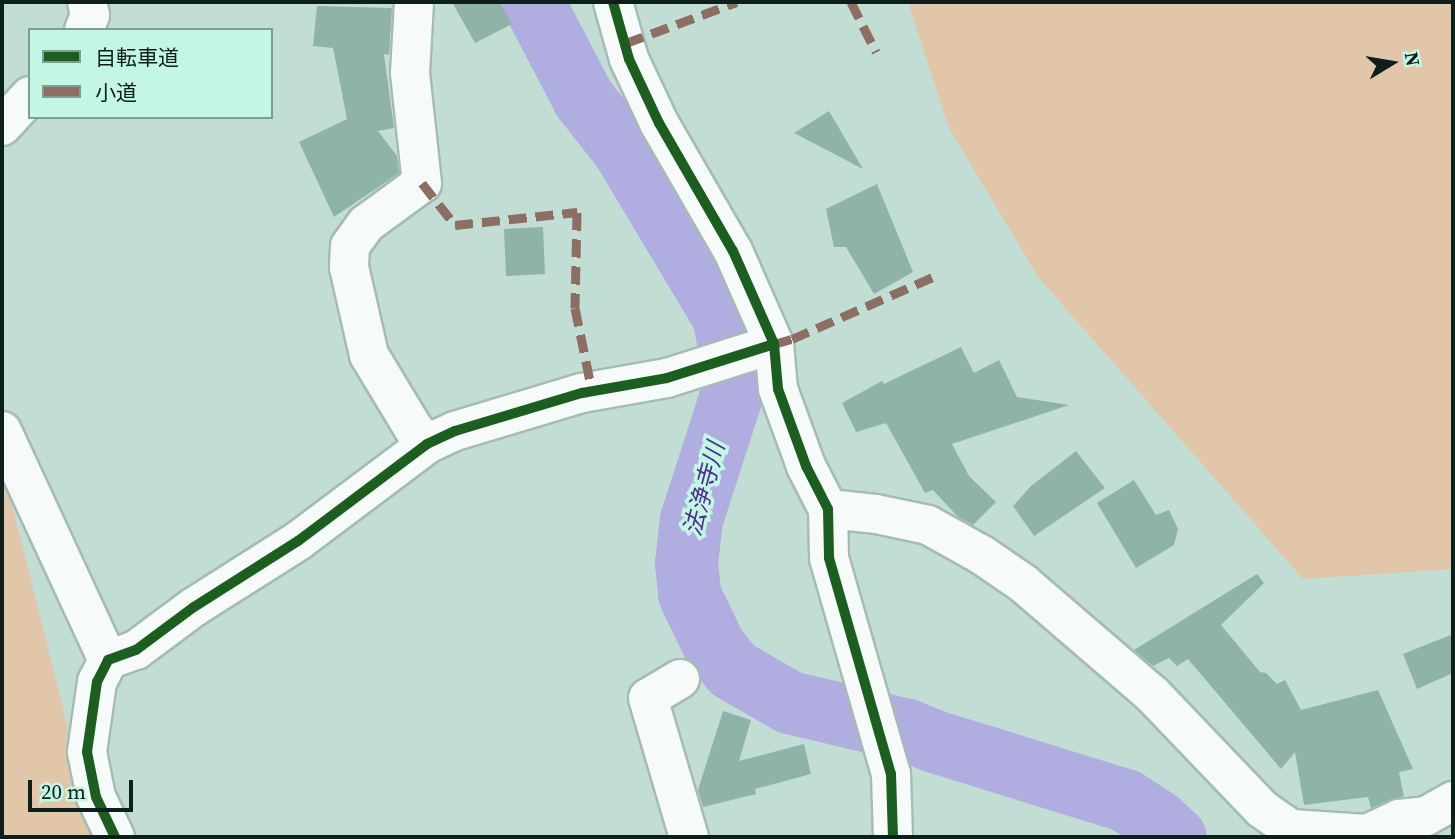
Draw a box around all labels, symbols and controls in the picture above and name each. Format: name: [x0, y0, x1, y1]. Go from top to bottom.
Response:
legend: [28, 28, 273, 119]
north arrow: [1357, 28, 1427, 98]
text: 自転車道: [95, 43, 179, 72]
text: N: [1399, 50, 1427, 68]
text: 小道: [95, 78, 137, 107]
water label: 法浄寺川: [678, 439, 730, 539]
scale bar: [32, 766, 136, 810]
text: 20 m: [41, 777, 86, 806]

